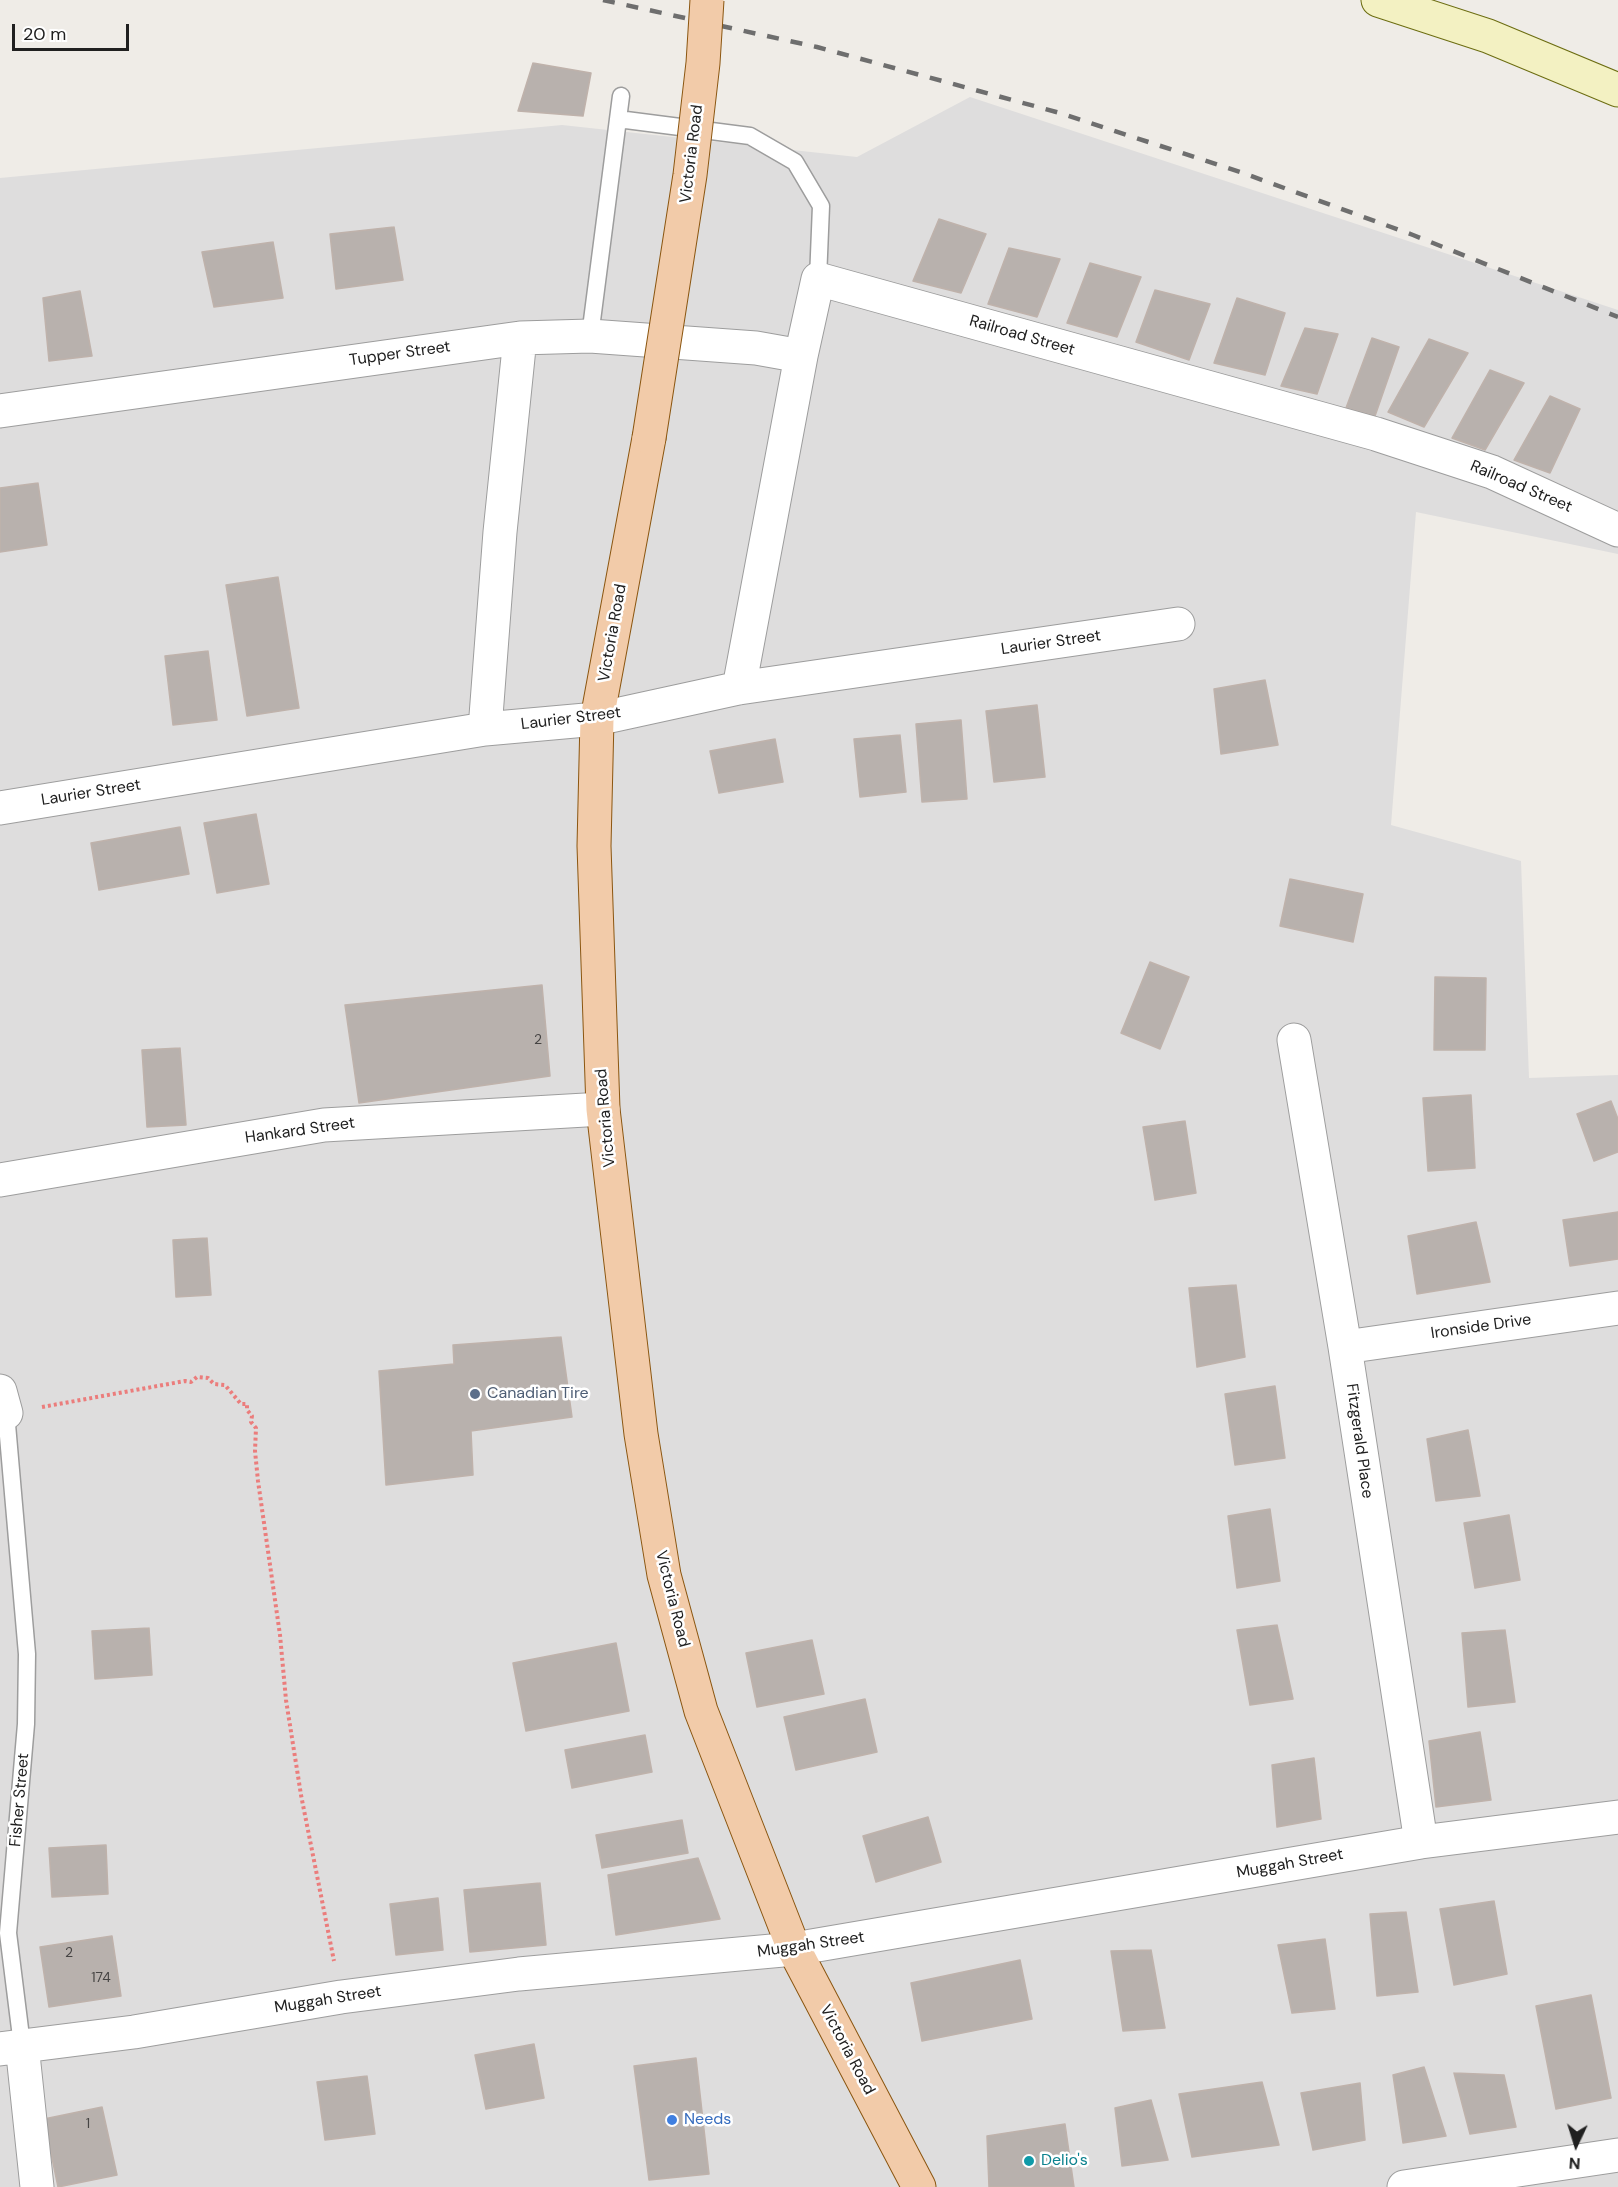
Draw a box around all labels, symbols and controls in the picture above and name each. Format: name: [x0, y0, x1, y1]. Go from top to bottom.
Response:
scale bar: [15, 12, 132, 50]
text: 20 m: [23, 22, 66, 46]
street label: Victoria Road: [676, 104, 708, 204]
street label: Railroad Street: [967, 312, 1077, 360]
street label: Tupper Street: [348, 337, 452, 371]
street label: Railroad Street: [1467, 457, 1575, 517]
street label: Victoria Road: [595, 583, 631, 683]
street label: Laurier Street: [1000, 626, 1102, 660]
street label: Laurier Street: [520, 703, 622, 735]
street label: Laurier Street: [40, 776, 142, 810]
house number: 2: [534, 1032, 542, 1048]
street label: Victoria Road: [592, 1068, 620, 1168]
street label: Hankard Street: [244, 1114, 356, 1148]
street label: Ironside Drive: [1430, 1310, 1532, 1344]
street label: Fitzgerald Place: [1341, 1382, 1377, 1500]
place label: Canadian Tire: [487, 1384, 589, 1404]
marker: Canadian Tire: [468, 1387, 482, 1401]
street label: Victoria Road: [651, 1549, 693, 1649]
street label: Fisher Street: [6, 1752, 34, 1848]
street label: Muggah Street: [1235, 1845, 1345, 1883]
street label: Muggah Street: [756, 1928, 866, 1962]
house number: 2: [65, 1945, 73, 1961]
house number: 174: [91, 1970, 111, 1986]
street label: Muggah Street: [273, 1982, 383, 2018]
street label: Victoria Road: [815, 2002, 879, 2098]
place label: Needs: [684, 2110, 731, 2130]
marker: Needs: [665, 2113, 679, 2127]
north arrow: [1546, 2115, 1606, 2175]
house number: 1: [86, 2116, 90, 2132]
place label: Delio's: [1041, 2151, 1088, 2171]
text: N: [1568, 2153, 1581, 2174]
marker: Delio's: [1022, 2154, 1036, 2168]

